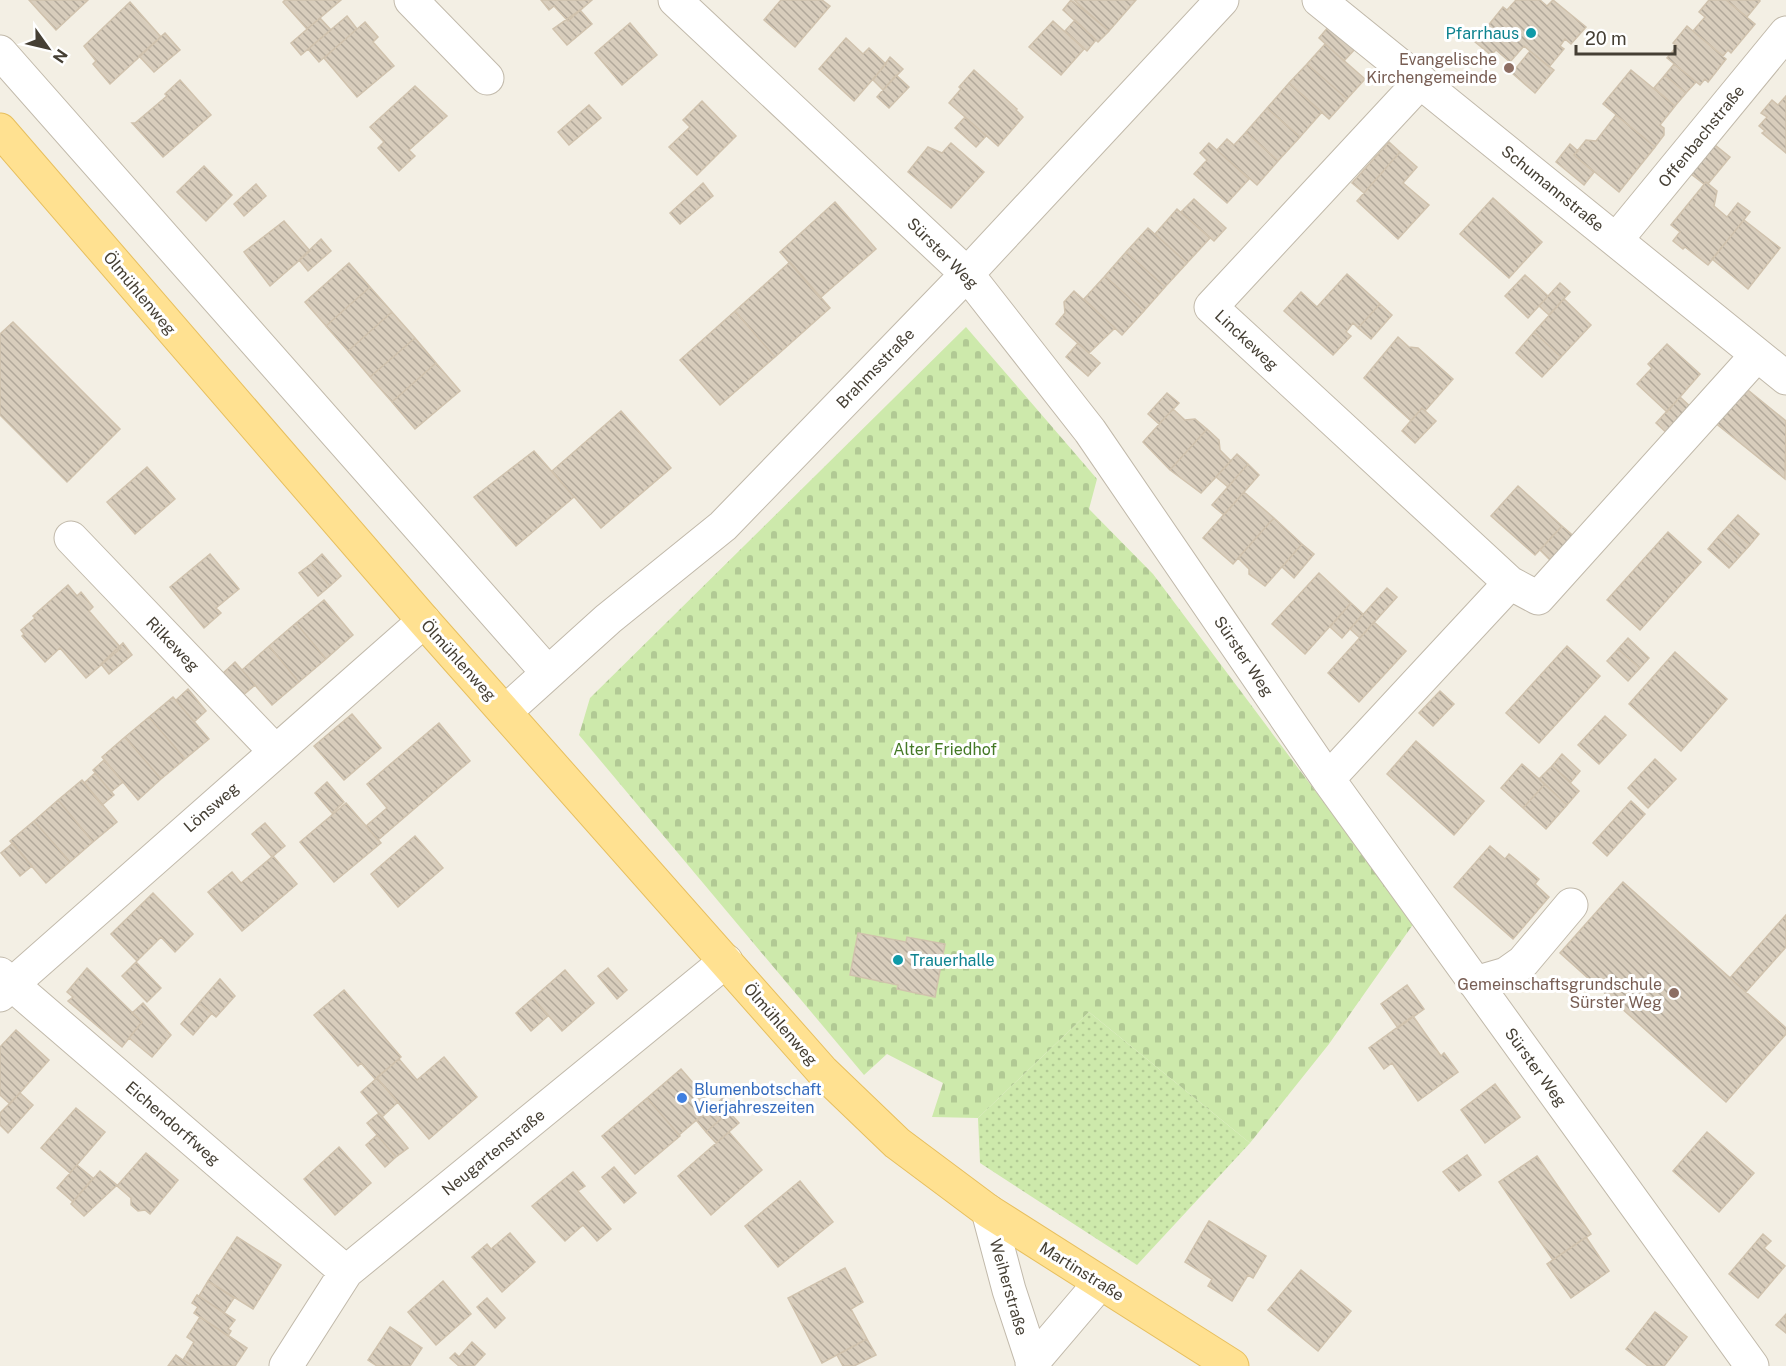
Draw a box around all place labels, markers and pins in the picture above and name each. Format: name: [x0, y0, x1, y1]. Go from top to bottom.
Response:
place label: Pfarrhaus: [1446, 24, 1519, 43]
marker: Pfarrhaus: [1524, 26, 1538, 40]
place label: Evangelische Kirchengemeinde: [1366, 50, 1497, 87]
marker: Evangelische Kirchengemeinde: [1502, 61, 1516, 75]
place label: Trauerhalle: [910, 951, 995, 970]
marker: Trauerhalle: [891, 953, 905, 967]
place label: Gemeinschaftsgrundschule Sürster Weg: [1457, 975, 1662, 1012]
marker: Gemeinschaftsgrundschule Sürster Weg: [1667, 986, 1681, 1000]
place label: Blumenbotschaft Vierjahreszeiten: [694, 1080, 822, 1117]
marker: Blumenbotschaft Vierjahreszeiten: [675, 1091, 689, 1105]

